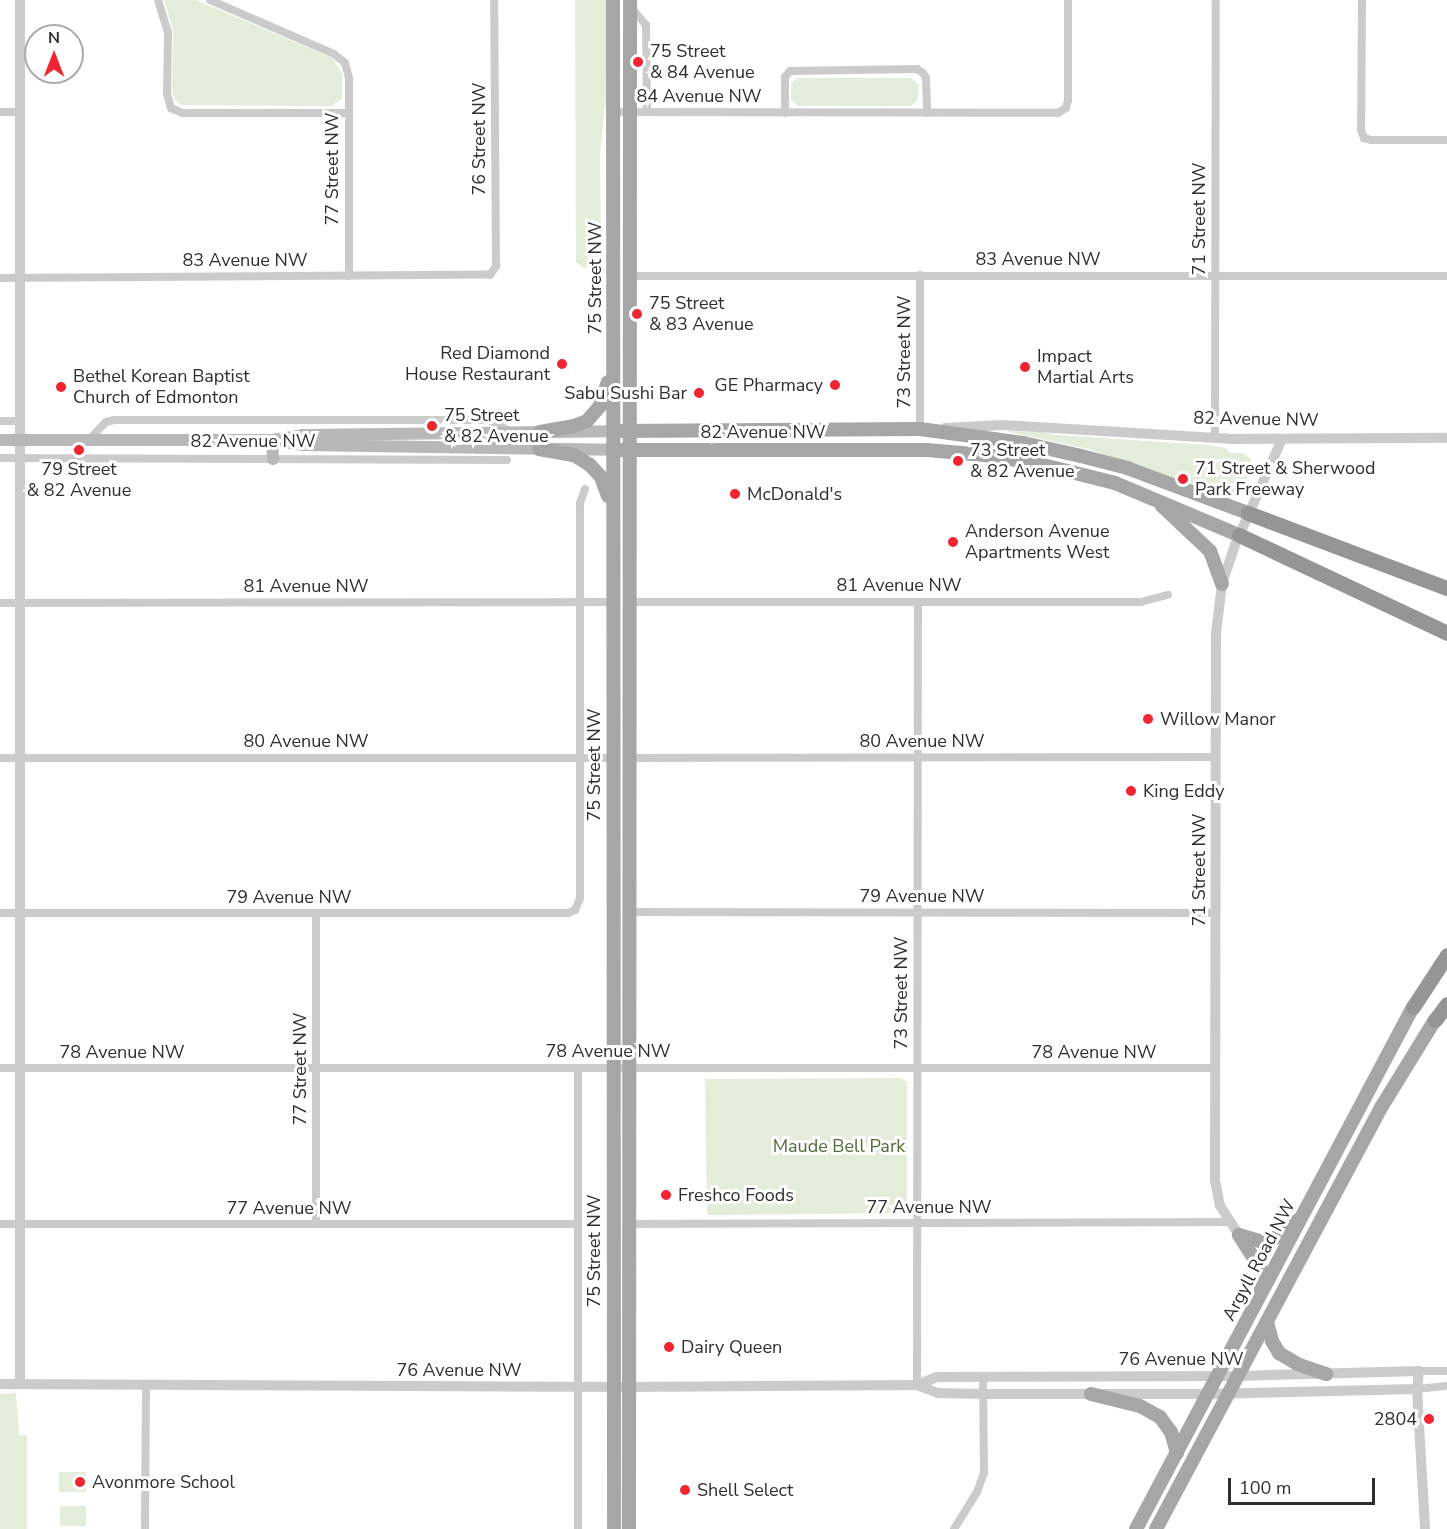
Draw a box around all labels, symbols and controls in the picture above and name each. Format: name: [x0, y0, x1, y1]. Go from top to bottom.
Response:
north arrow: [24, 24, 84, 84]
text: N: [48, 27, 60, 49]
place label: 75 Street & 84 Avenue: [650, 41, 755, 84]
marker: 75 Street & 84 Avenue: [631, 55, 645, 69]
street label: 76 Street NW: [468, 82, 490, 196]
street label: 84 Avenue NW: [636, 85, 762, 107]
street label: 77 Street NW: [321, 112, 343, 226]
street label: 71 Street NW: [1188, 162, 1210, 276]
street label: 75 Street NW: [584, 221, 606, 335]
street label: 83 Avenue NW: [975, 248, 1101, 270]
street label: 83 Avenue NW: [182, 249, 308, 271]
place label: 75 Street & 83 Avenue: [649, 293, 754, 336]
street label: 73 Street NW: [893, 295, 915, 409]
marker: 75 Street & 83 Avenue: [630, 307, 644, 321]
place label: Red Diamond House Restaurant: [405, 343, 550, 386]
place label: Impact Martial Arts: [1037, 346, 1134, 388]
marker: Red Diamond House Restaurant: [555, 357, 569, 371]
marker: Impact Martial Arts: [1018, 360, 1032, 374]
place label: Bethel Korean Baptist Church of Edmonton: [73, 366, 250, 409]
place label: GE Pharmacy: [715, 374, 823, 396]
marker: GE Pharmacy: [828, 378, 842, 392]
marker: Bethel Korean Baptist Church of Edmonton: [54, 380, 68, 394]
place label: Sabu Sushi Bar: [564, 382, 687, 404]
marker: Sabu Sushi Bar: [692, 386, 706, 400]
place label: 75 Street & 82 Avenue: [444, 405, 549, 448]
street label: 82 Avenue NW: [1193, 407, 1319, 431]
marker: 75 Street & 82 Avenue: [425, 419, 439, 433]
street label: 82 Avenue NW: [700, 421, 826, 443]
street label: 82 Avenue NW: [190, 430, 316, 452]
place label: 73 Street & 82 Avenue: [970, 440, 1075, 482]
marker: 79 Street & 82 Avenue: [72, 443, 86, 457]
marker: 73 Street & 82 Avenue: [951, 454, 965, 468]
place label: 71 Street & Sherwood Park Freeway: [1195, 458, 1375, 500]
place label: 79 Street & 82 Avenue: [27, 459, 131, 502]
marker: 71 Street & Sherwood Park Freeway: [1176, 472, 1190, 486]
place label: McDonald's: [747, 483, 842, 505]
marker: McDonald's: [728, 487, 742, 501]
place label: Anderson Avenue Apartments West: [965, 521, 1110, 564]
marker: Anderson Avenue Apartments West: [946, 535, 960, 549]
street label: 81 Avenue NW: [836, 574, 962, 596]
street label: 81 Avenue NW: [243, 575, 369, 597]
street label: 75 Street NW: [583, 708, 605, 822]
place label: Willow Manor: [1160, 708, 1276, 730]
marker: Willow Manor: [1141, 712, 1155, 726]
street label: 80 Avenue NW: [243, 730, 369, 752]
street label: 80 Avenue NW: [859, 730, 985, 752]
place label: King Eddy: [1143, 780, 1224, 802]
marker: King Eddy: [1124, 784, 1138, 798]
street label: 71 Street NW: [1188, 813, 1210, 927]
street label: 79 Avenue NW: [859, 885, 985, 907]
street label: 79 Avenue NW: [226, 886, 352, 908]
street label: 73 Street NW: [890, 936, 912, 1050]
street label: 77 Street NW: [289, 1012, 311, 1126]
street label: 78 Avenue NW: [545, 1040, 671, 1062]
street label: 78 Avenue NW: [59, 1041, 185, 1063]
street label: 78 Avenue NW: [1031, 1041, 1157, 1063]
park label: Maude Bell Park: [773, 1135, 905, 1157]
place label: Freshco Foods: [678, 1184, 794, 1206]
marker: Freshco Foods: [659, 1188, 673, 1202]
street label: 75 Street NW: [583, 1194, 605, 1308]
street label: 77 Avenue NW: [866, 1196, 992, 1218]
street label: Argyll Road NW: [1218, 1196, 1300, 1324]
street label: 77 Avenue NW: [226, 1197, 352, 1219]
place label: Dairy Queen: [681, 1336, 782, 1358]
marker: Dairy Queen: [662, 1340, 676, 1354]
street label: 76 Avenue NW: [1118, 1348, 1244, 1370]
street label: 76 Avenue NW: [396, 1359, 522, 1381]
place label: 2804: [1374, 1408, 1417, 1430]
marker: 2804: [1422, 1412, 1436, 1426]
scale bar: [1231, 1466, 1378, 1504]
place label: Avonmore School: [92, 1471, 235, 1493]
marker: Avonmore School: [73, 1475, 87, 1489]
text: 100 m: [1239, 1476, 1291, 1500]
place label: Shell Select: [697, 1479, 793, 1501]
marker: Shell Select: [678, 1483, 692, 1497]

